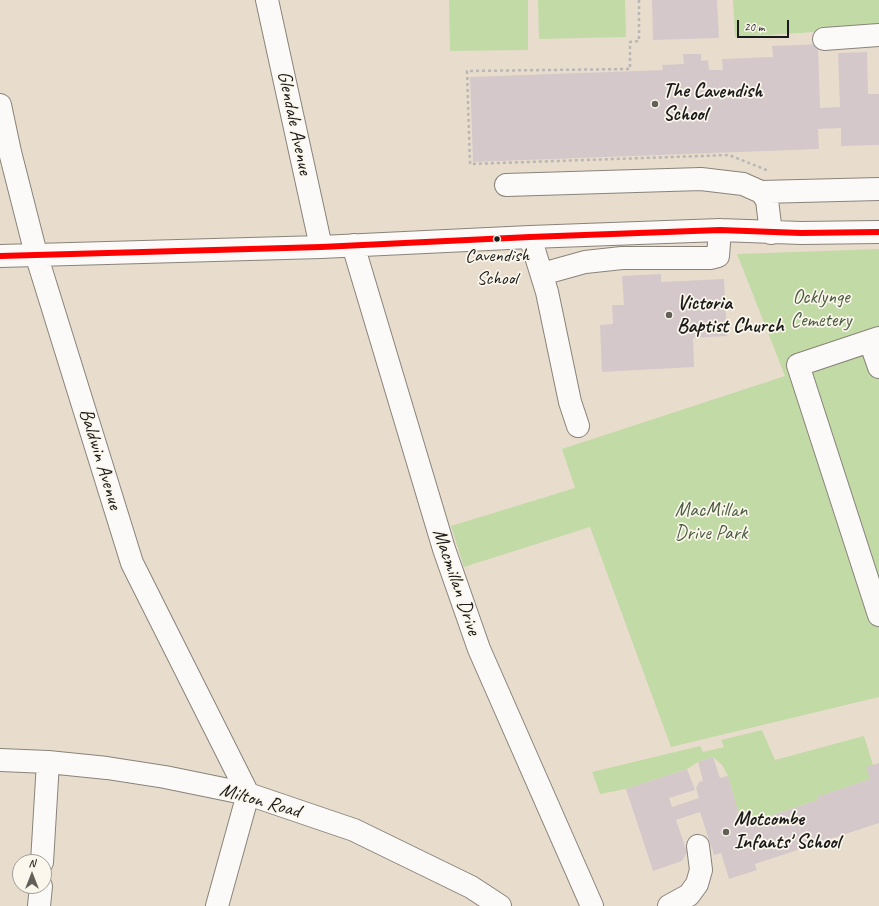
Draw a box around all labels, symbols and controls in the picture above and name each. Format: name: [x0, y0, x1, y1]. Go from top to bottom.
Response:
scale bar: [739, 12, 791, 38]
text: 20 m: [744, 19, 764, 35]
street label: Glendale Avenue: [271, 69, 317, 177]
place label: The Cavendish School: [663, 80, 762, 127]
marker: The Cavendish School: [650, 99, 660, 109]
marker: Cavendish School: [492, 234, 502, 244]
place label: Cavendish School: [465, 245, 529, 289]
park label: Ocklynge Cemetery: [791, 286, 851, 333]
place label: Victoria Baptist Church: [677, 292, 784, 339]
marker: Victoria Baptist Church: [664, 310, 674, 320]
street label: Baldwin Avenue: [73, 406, 127, 512]
park label: MacMillan Drive Park: [675, 499, 747, 546]
street label: Macmillan Drive: [427, 526, 485, 638]
street label: Milton Road: [217, 778, 303, 824]
place label: Motcombe Infants' School: [734, 808, 840, 855]
marker: Motcombe Infants' School: [721, 827, 731, 837]
north arrow: [12, 854, 52, 894]
text: N: [29, 856, 35, 870]

